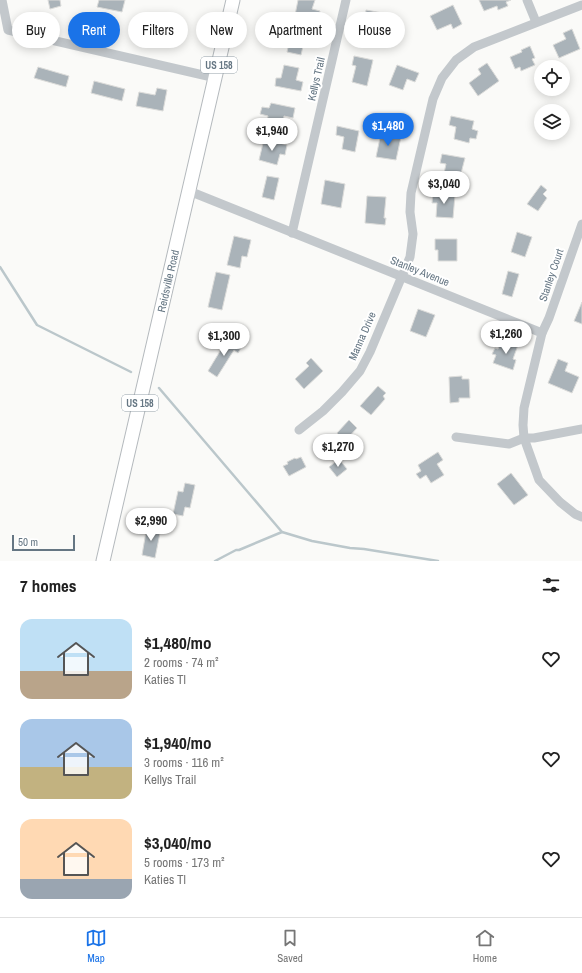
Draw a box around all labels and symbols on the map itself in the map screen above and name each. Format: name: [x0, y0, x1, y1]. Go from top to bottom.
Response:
street label: Kellys Trail: [304, 56, 328, 102]
road number: US 158: [201, 57, 237, 73]
pin: $1,480: [355, 113, 421, 147]
pin: $1,940: [239, 118, 305, 152]
pin: $3,040: [411, 171, 477, 205]
street label: Stanley Court: [535, 246, 567, 303]
street label: Reidsville Road: [154, 248, 182, 314]
street label: Stanley Avenue: [388, 253, 452, 289]
street label: Manna Drive: [345, 310, 379, 362]
pin: $1,260: [473, 321, 539, 355]
pin: $1,300: [191, 323, 257, 357]
road number: US 158: [122, 395, 158, 411]
pin: $1,270: [305, 434, 371, 468]
pin: $2,990: [118, 508, 184, 542]
scale bar: [12, 533, 75, 552]

